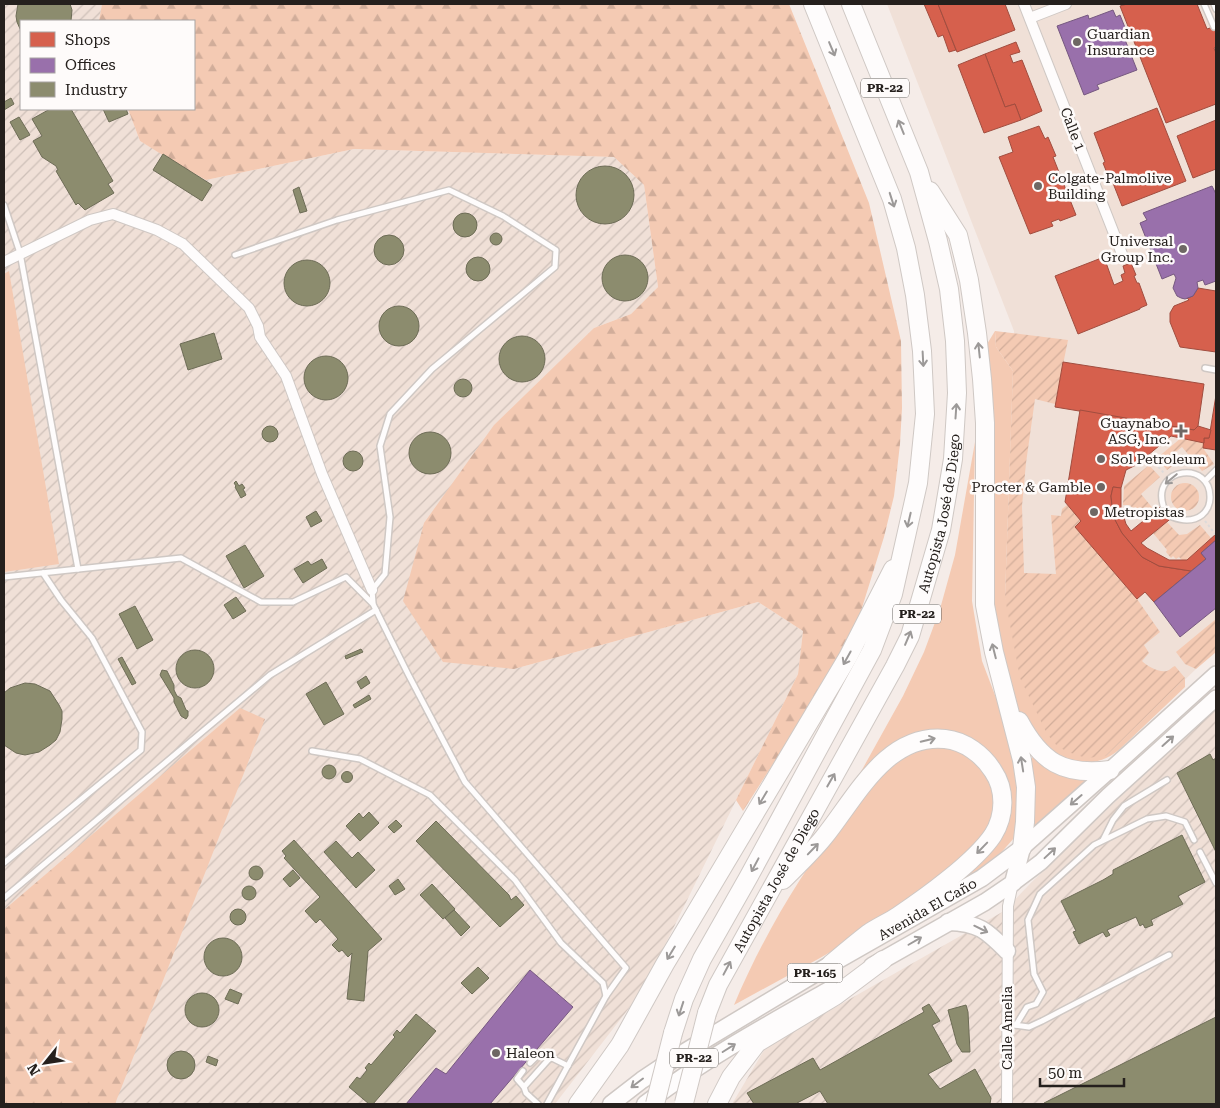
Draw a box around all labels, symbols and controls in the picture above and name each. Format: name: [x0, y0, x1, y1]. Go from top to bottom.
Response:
legend: [20, 20, 195, 110]
place label: Guardian Insurance: [1087, 26, 1155, 58]
text: Shops: [65, 31, 110, 49]
marker: Guardian Insurance: [1071, 36, 1083, 48]
one-way arrow: [828, 41, 838, 56]
text: Offices: [65, 56, 116, 74]
road number: PR-22: [861, 78, 909, 98]
text: Industry: [65, 81, 127, 99]
street label: Calle 1: [1057, 105, 1089, 153]
one-way arrow: [896, 120, 905, 135]
place label: Colgate-Palmolive Building: [1048, 170, 1172, 202]
marker: Colgate-Palmolive Building: [1032, 180, 1044, 192]
one-way arrow: [888, 191, 897, 207]
place label: Universal Group Inc.: [1101, 233, 1174, 265]
marker: Universal Group Inc.: [1177, 243, 1189, 255]
one-way arrow: [974, 342, 984, 358]
one-way arrow: [918, 351, 927, 367]
one-way arrow: [951, 403, 961, 419]
place label: Guaynabo ASG, Inc.: [1100, 415, 1170, 447]
marker: Guaynabo ASG, Inc.: [1174, 424, 1188, 438]
street label: Autopista José de Diego: [915, 433, 963, 595]
place label: Sol Petroleum: [1111, 451, 1206, 467]
marker: Sol Petroleum: [1095, 453, 1107, 465]
one-way arrow: [1165, 473, 1178, 484]
place label: Procter & Gamble: [972, 479, 1091, 495]
marker: Procter & Gamble: [1095, 481, 1107, 493]
place label: Metropistas: [1104, 504, 1184, 520]
marker: Metropistas: [1088, 506, 1100, 518]
one-way arrow: [904, 512, 913, 528]
road number: PR-22: [893, 604, 941, 624]
one-way arrow: [904, 631, 914, 646]
one-way arrow: [989, 644, 998, 660]
one-way arrow: [842, 651, 852, 666]
one-way arrow: [919, 735, 935, 744]
one-way arrow: [1162, 735, 1175, 747]
one-way arrow: [1017, 757, 1027, 773]
one-way arrow: [826, 774, 836, 788]
one-way arrow: [758, 790, 768, 804]
one-way arrow: [1070, 794, 1083, 805]
street label: Autopista José de Diego: [730, 805, 823, 955]
one-way arrow: [976, 842, 988, 854]
one-way arrow: [807, 843, 819, 855]
one-way arrow: [1044, 847, 1057, 858]
one-way arrow: [750, 857, 759, 872]
street label: Avenida El Caño: [875, 875, 979, 943]
one-way arrow: [973, 925, 988, 934]
one-way arrow: [908, 936, 923, 946]
one-way arrow: [666, 945, 676, 959]
one-way arrow: [722, 962, 732, 976]
road number: PR-165: [788, 964, 842, 982]
street label: Calle Amelia: [999, 986, 1015, 1070]
one-way arrow: [675, 1001, 685, 1017]
north arrow: [20, 1038, 70, 1088]
one-way arrow: [721, 1043, 735, 1053]
place label: Haleon: [506, 1045, 555, 1061]
marker: Haleon: [490, 1047, 502, 1059]
road number: PR-22: [670, 1048, 718, 1068]
scale bar: [1040, 1056, 1124, 1088]
text: N: [24, 1061, 43, 1078]
text: 50 m: [1048, 1064, 1083, 1082]
one-way arrow: [630, 1078, 644, 1088]

